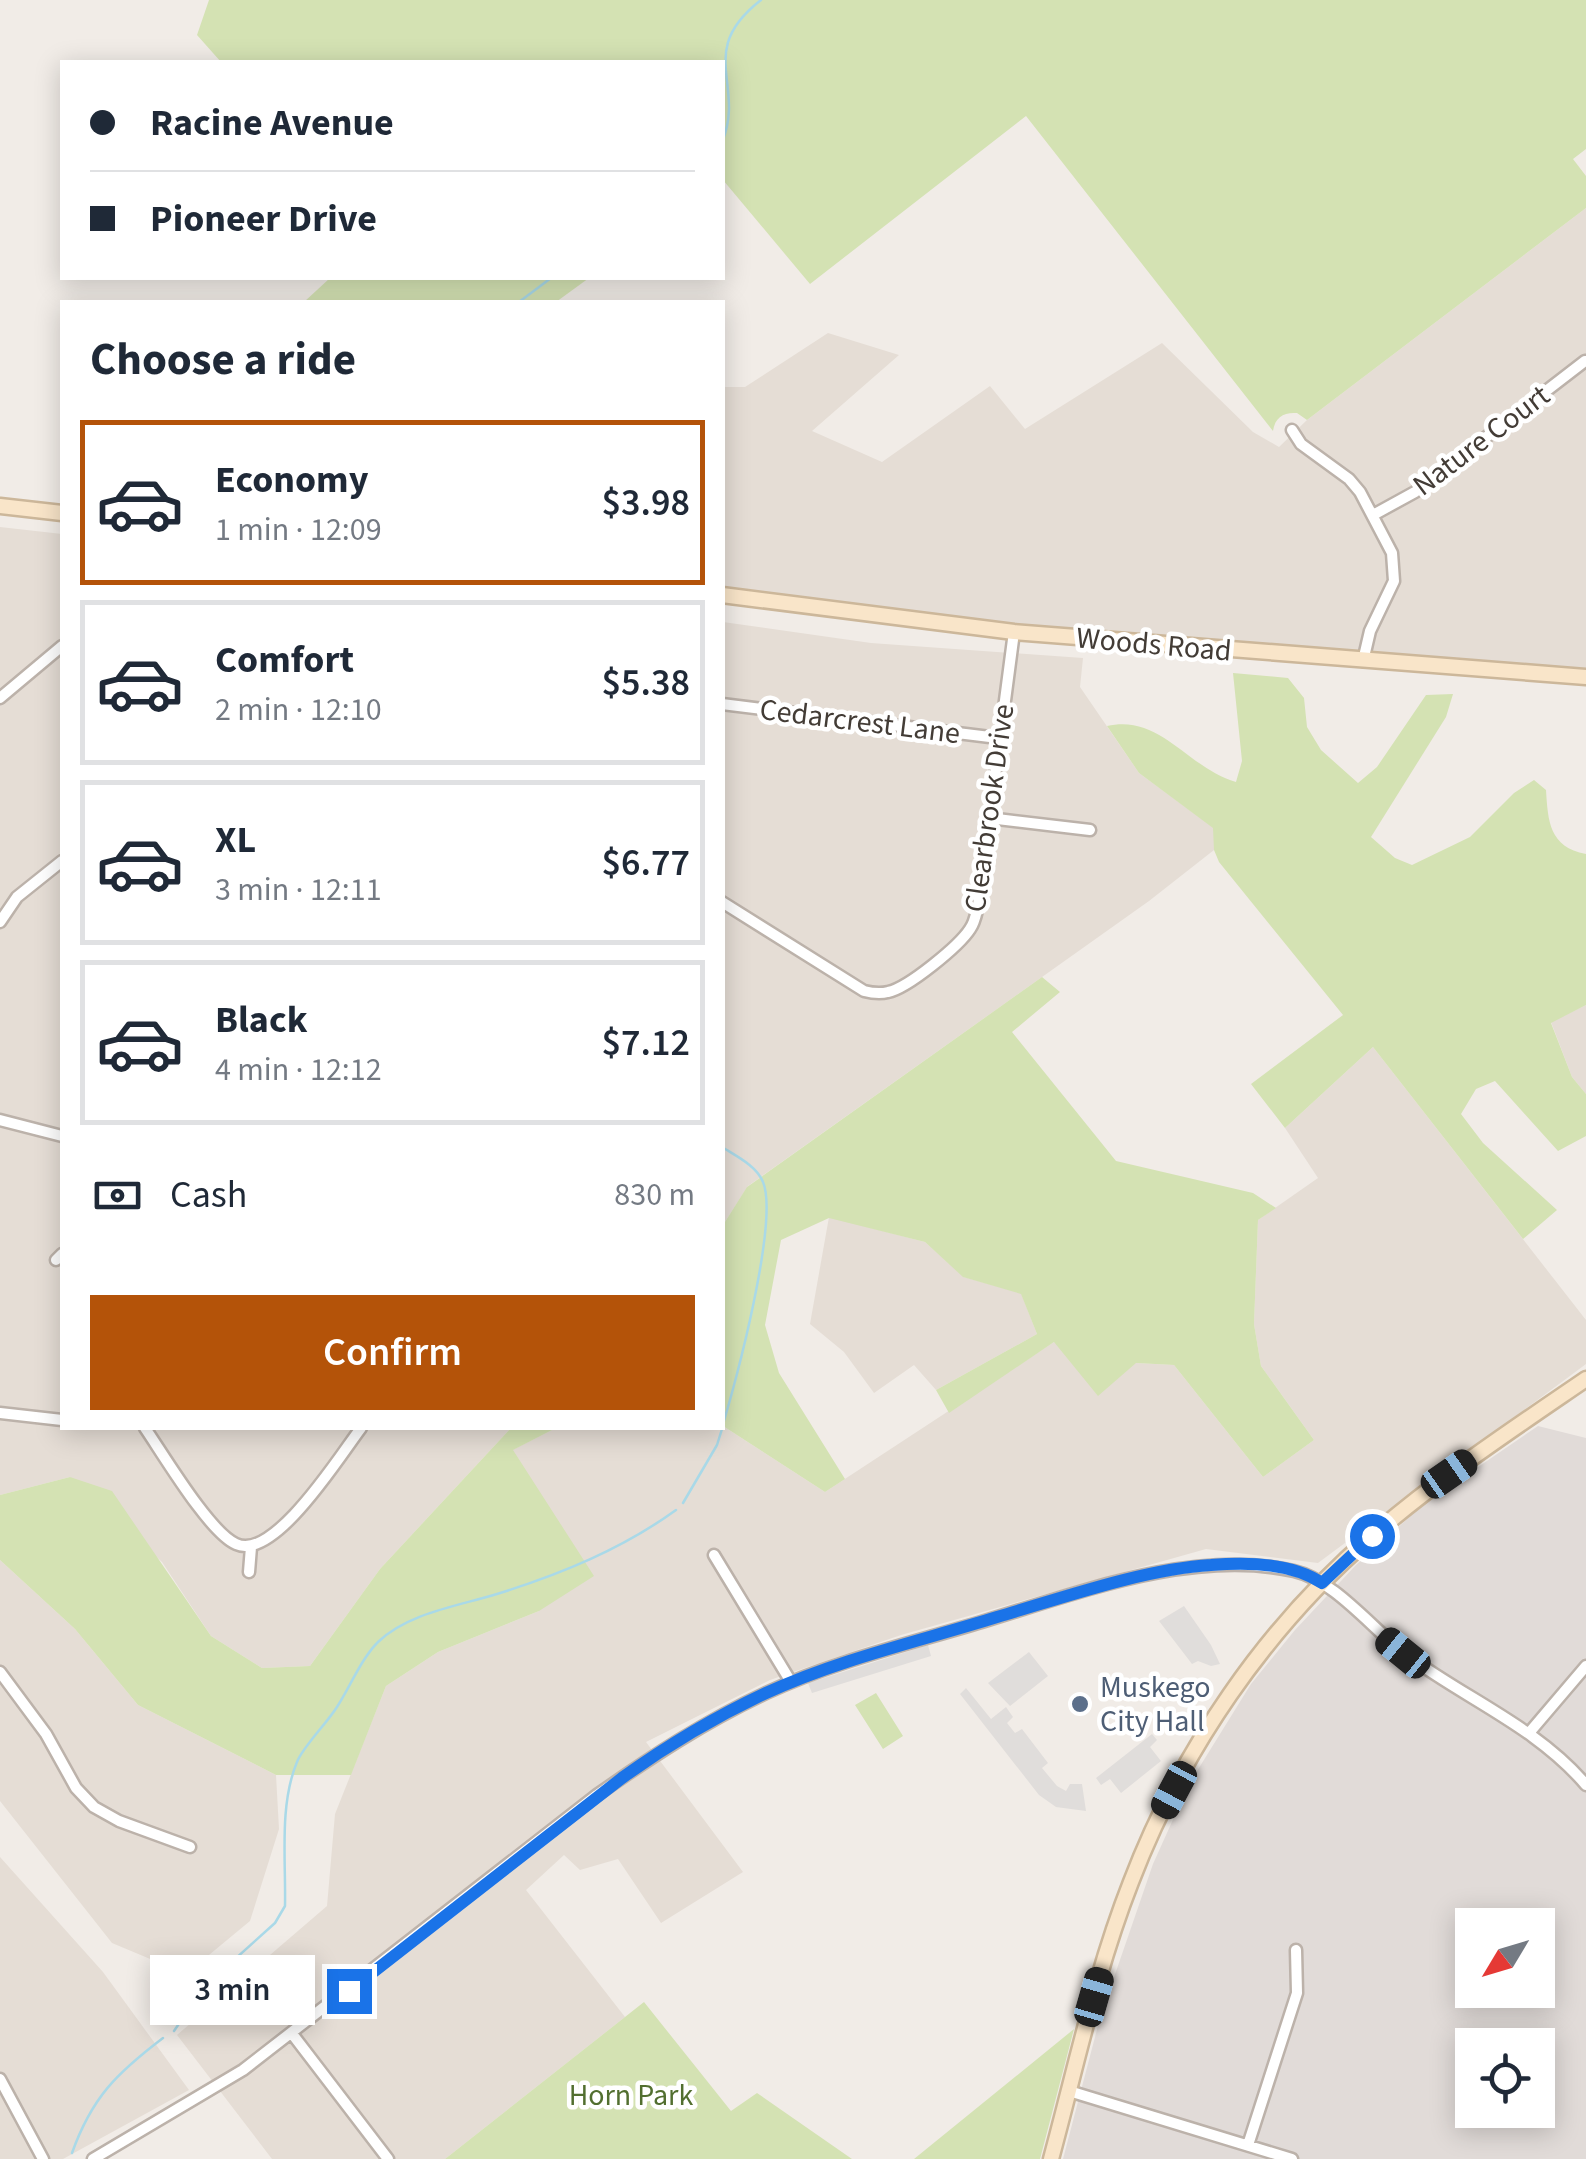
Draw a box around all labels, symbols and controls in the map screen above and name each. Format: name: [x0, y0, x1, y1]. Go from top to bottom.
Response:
text: Racine Avenue: [150, 96, 394, 150]
text: Pioneer Drive: [150, 192, 377, 246]
text: Choose a ride: [90, 328, 356, 392]
street label: Nature Court: [1404, 375, 1559, 506]
text: Economy: [215, 453, 368, 507]
icon: car: [95, 458, 185, 548]
text: $3.98: [602, 476, 690, 530]
text: 1 min · 12:09: [215, 507, 382, 553]
street label: Woods Road: [1075, 616, 1233, 673]
text: Comfort: [215, 633, 354, 687]
icon: car: [95, 638, 185, 728]
text: $5.38: [602, 656, 690, 710]
text: 2 min · 12:10: [215, 687, 382, 733]
street label: Cedarcrest Lane: [757, 688, 963, 755]
street label: Clearbrook Drive: [954, 701, 1025, 915]
text: XL: [215, 813, 256, 867]
icon: car: [95, 818, 185, 908]
text: $6.77: [602, 836, 690, 890]
text: 3 min · 12:11: [215, 867, 382, 913]
text: Black: [215, 993, 308, 1047]
icon: car: [95, 998, 185, 1088]
text: $7.12: [602, 1016, 690, 1070]
text: 4 min · 12:12: [215, 1047, 382, 1093]
icon: cash: [90, 1168, 145, 1223]
text: Cash: [170, 1168, 247, 1222]
text: 830 m: [614, 1172, 695, 1218]
button: Confirm: [90, 1295, 695, 1410]
car: [1416, 1445, 1482, 1503]
route start: [1350, 1514, 1395, 1559]
car: [1370, 1622, 1436, 1684]
place label: Muskego City Hall: [1100, 1666, 1211, 1743]
marker: Muskego City Hall: [1069, 1693, 1091, 1715]
car: [1147, 1756, 1201, 1824]
north arrow: [1455, 1908, 1555, 2008]
map controls: [1455, 1908, 1555, 2128]
callout: 3 min: [149, 1956, 314, 2026]
car: [1071, 1964, 1117, 2030]
text: 3 min: [194, 1967, 271, 2013]
route end: [327, 1969, 372, 2014]
button: locate: [1455, 2028, 1555, 2128]
park label: Horn Park: [569, 2074, 694, 2117]

